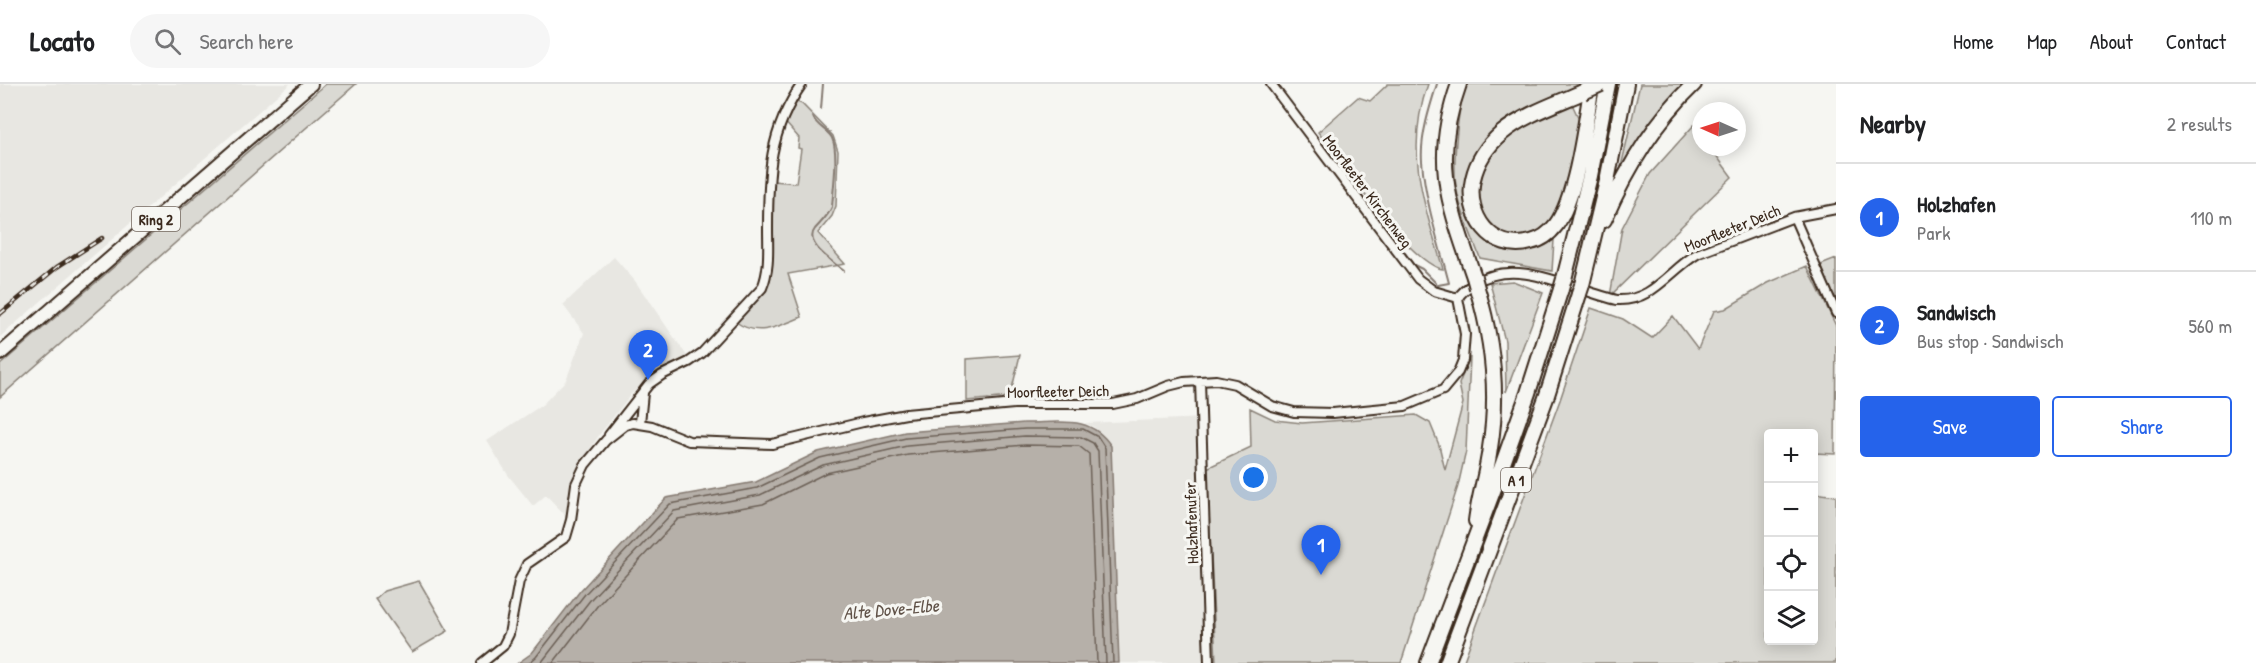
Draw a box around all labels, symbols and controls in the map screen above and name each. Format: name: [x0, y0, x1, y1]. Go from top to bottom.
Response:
search box: [130, 14, 550, 68]
text: Locato: [30, 22, 94, 60]
icon: search: [151, 25, 184, 58]
text: Search here: [199, 26, 293, 56]
text: Home: [1953, 27, 1994, 56]
text: Map: [2027, 27, 2057, 56]
text: About: [2090, 27, 2133, 56]
text: Contact: [2166, 27, 2226, 56]
north arrow: [1692, 102, 1746, 156]
text: Nearby: [1860, 106, 1926, 141]
text: 2 results: [2167, 110, 2232, 137]
street label: Moorfleeter Kirchenweg: [1318, 130, 1418, 252]
text: Holzhafen: [1917, 189, 1996, 219]
street label: Moorfleeter Deich: [1681, 199, 1784, 257]
text: 1: [1876, 204, 1883, 231]
text: 110 m: [2190, 204, 2232, 231]
road number: Ring 2: [132, 207, 180, 231]
text: Park: [1917, 219, 1950, 246]
text: Sandwisch: [1917, 297, 1996, 327]
text: 2: [1875, 312, 1884, 339]
text: 560 m: [2188, 312, 2232, 339]
text: Bus stop · Sandwisch: [1917, 327, 2063, 354]
pin: 2: [628, 330, 668, 380]
street label: Moorfleeter Deich: [1007, 379, 1109, 403]
button: Save: [1860, 396, 2040, 457]
button: Share: [2052, 396, 2232, 457]
map controls: [1764, 429, 1818, 645]
button: +: [1764, 429, 1818, 483]
your location: [1239, 463, 1268, 492]
road number: A 1: [1501, 468, 1531, 492]
street label: Holzhafenufer: [1179, 482, 1203, 564]
button: −: [1764, 483, 1818, 537]
pin: 1: [1302, 526, 1340, 575]
button: locate: [1764, 537, 1818, 591]
button: layers: [1764, 591, 1818, 645]
water label: Alte Dove-Elbe: [842, 592, 941, 626]

